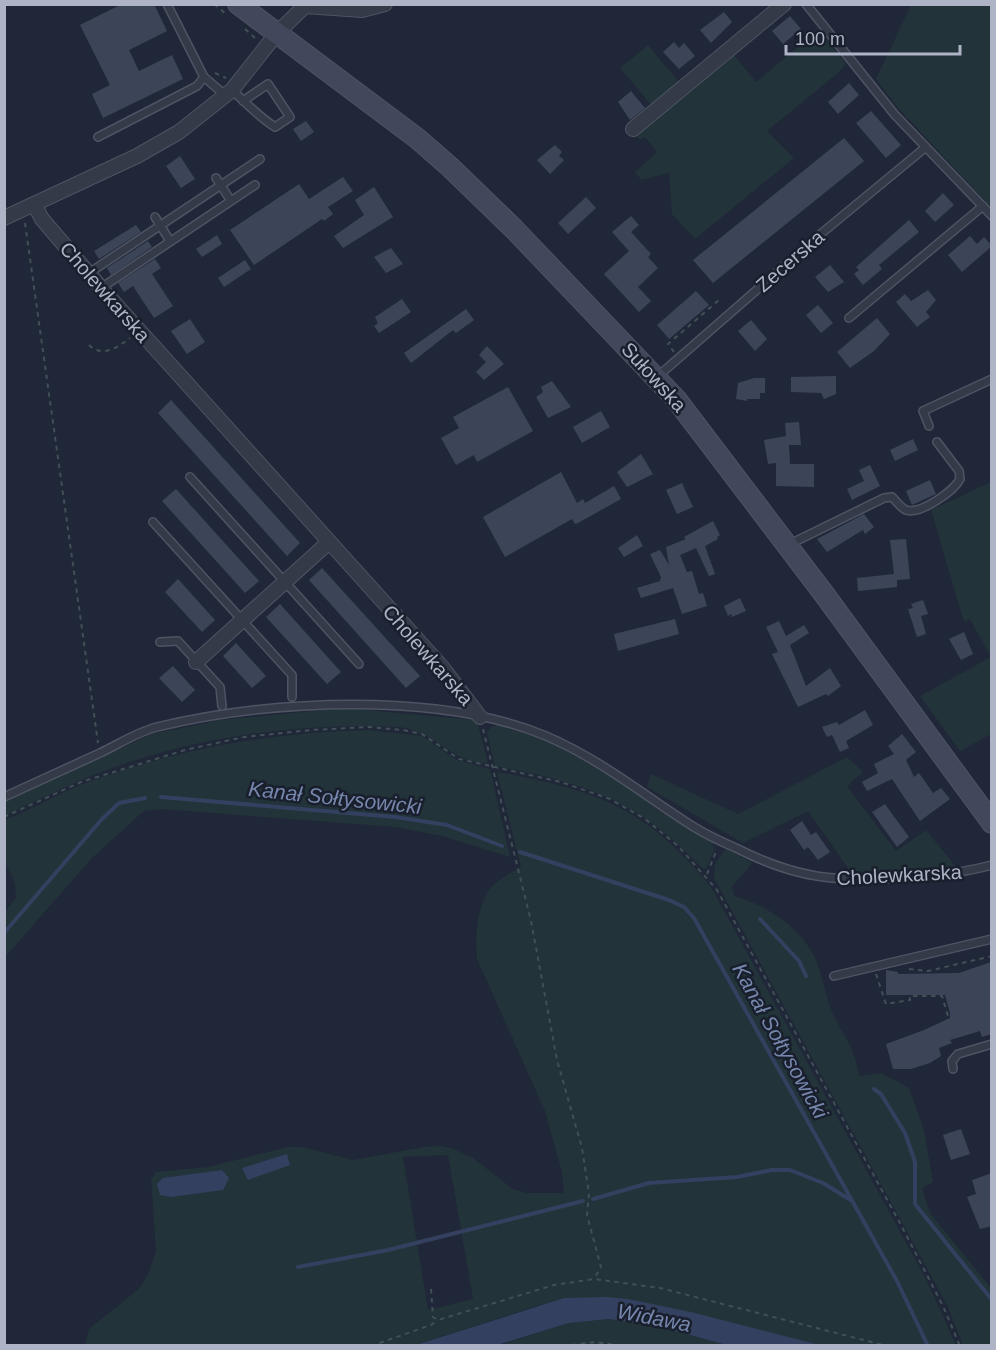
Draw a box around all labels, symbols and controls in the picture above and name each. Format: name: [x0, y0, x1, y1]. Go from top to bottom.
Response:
scale bar: [786, 18, 960, 56]
text: 100 m: [795, 29, 845, 49]
street label: Zecerska: [752, 225, 829, 296]
street label: Cholewkarska: [55, 237, 155, 347]
street label: Sułowska: [617, 338, 691, 417]
street label: Cholewkarska: [378, 600, 478, 710]
water label: Kanał Sołtysowicki: [247, 777, 424, 818]
street label: Cholewkarska: [836, 861, 963, 889]
water label: Kanał Sołtysowicki: [728, 959, 833, 1124]
water label: Widawa: [615, 1299, 693, 1336]

